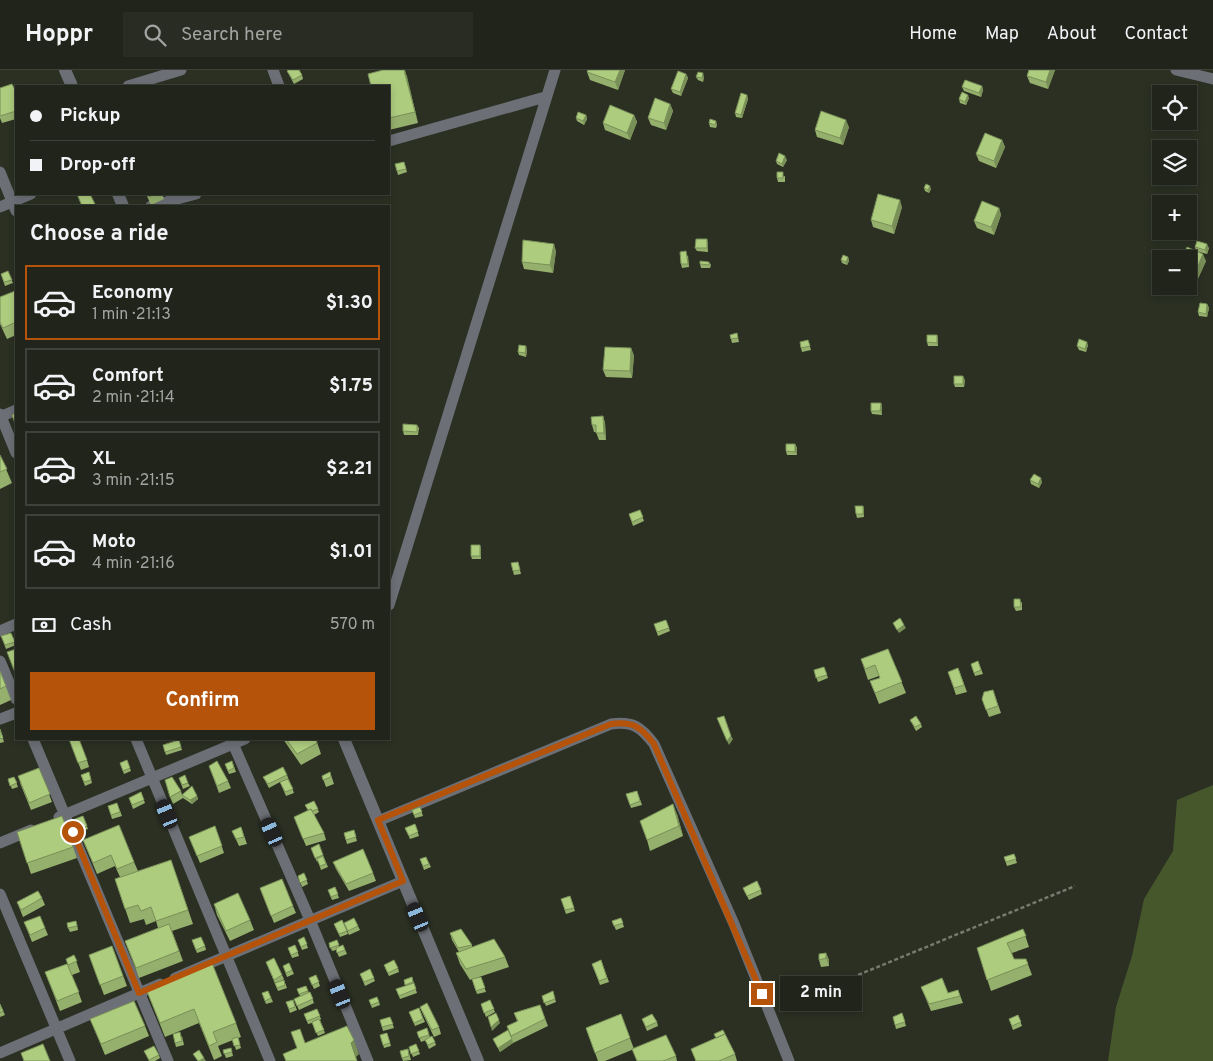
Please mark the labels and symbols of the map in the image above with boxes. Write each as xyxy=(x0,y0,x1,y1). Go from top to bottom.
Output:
car xyxy=(154,797,179,831)
car xyxy=(259,815,284,849)
route start xyxy=(62,821,84,843)
car xyxy=(405,900,430,934)
callout: 2 min xyxy=(780,976,862,1012)
car xyxy=(327,977,352,1011)
route end xyxy=(751,983,773,1005)

